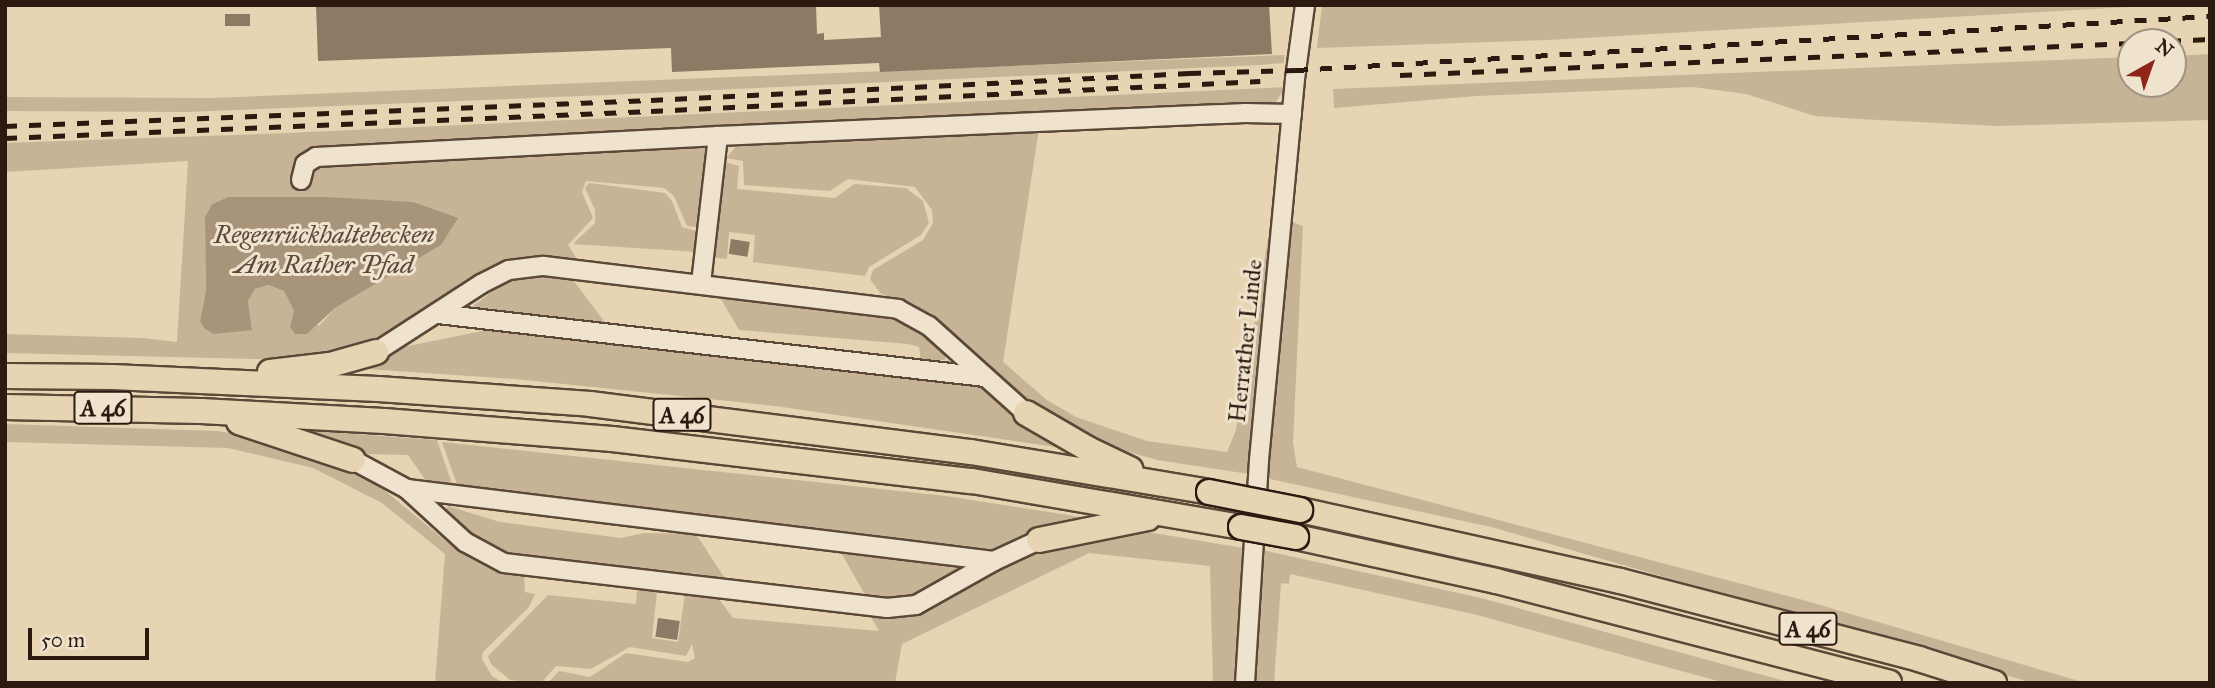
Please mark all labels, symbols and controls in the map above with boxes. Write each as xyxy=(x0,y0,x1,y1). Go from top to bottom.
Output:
north arrow xyxy=(2117,28,2187,98)
text: N xyxy=(2151,34,2178,62)
water label: Regenrückhaltebecken Am Rather Pfad xyxy=(214,219,434,280)
street label: Herrather Linde xyxy=(1223,258,1269,424)
road number: A 46 xyxy=(73,388,133,428)
road number: A 46 xyxy=(652,396,712,434)
road number: A 46 xyxy=(1778,610,1838,649)
scale bar xyxy=(32,614,152,658)
text: 50 m xyxy=(41,627,85,653)

